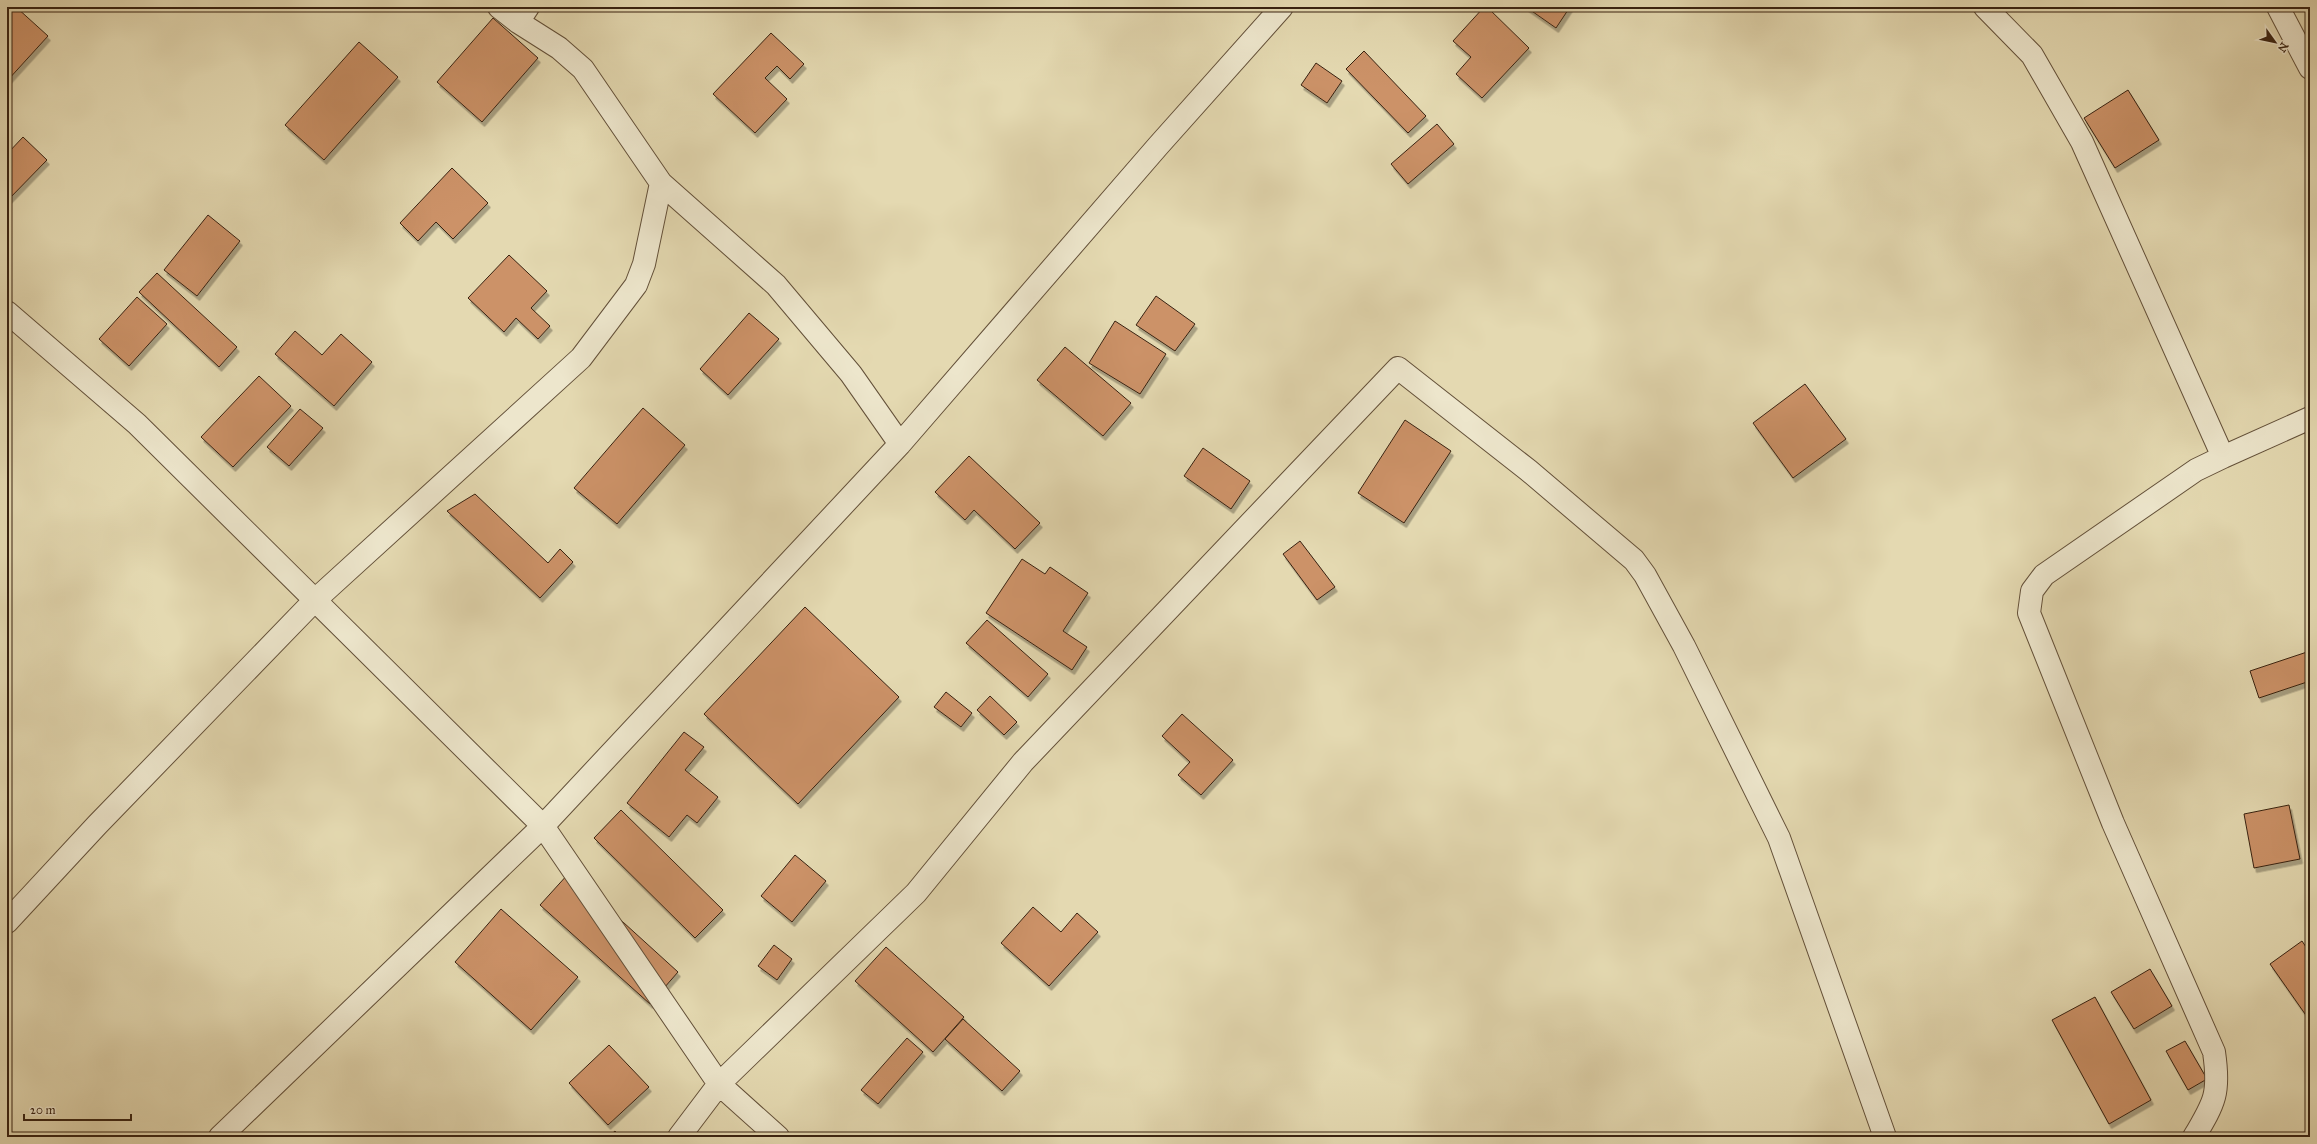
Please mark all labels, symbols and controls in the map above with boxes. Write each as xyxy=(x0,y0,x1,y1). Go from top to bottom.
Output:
north arrow xyxy=(2255,22,2295,62)
text: N xyxy=(2275,40,2291,55)
scale bar xyxy=(24,1096,131,1122)
text: 20 m xyxy=(30,1103,56,1117)

